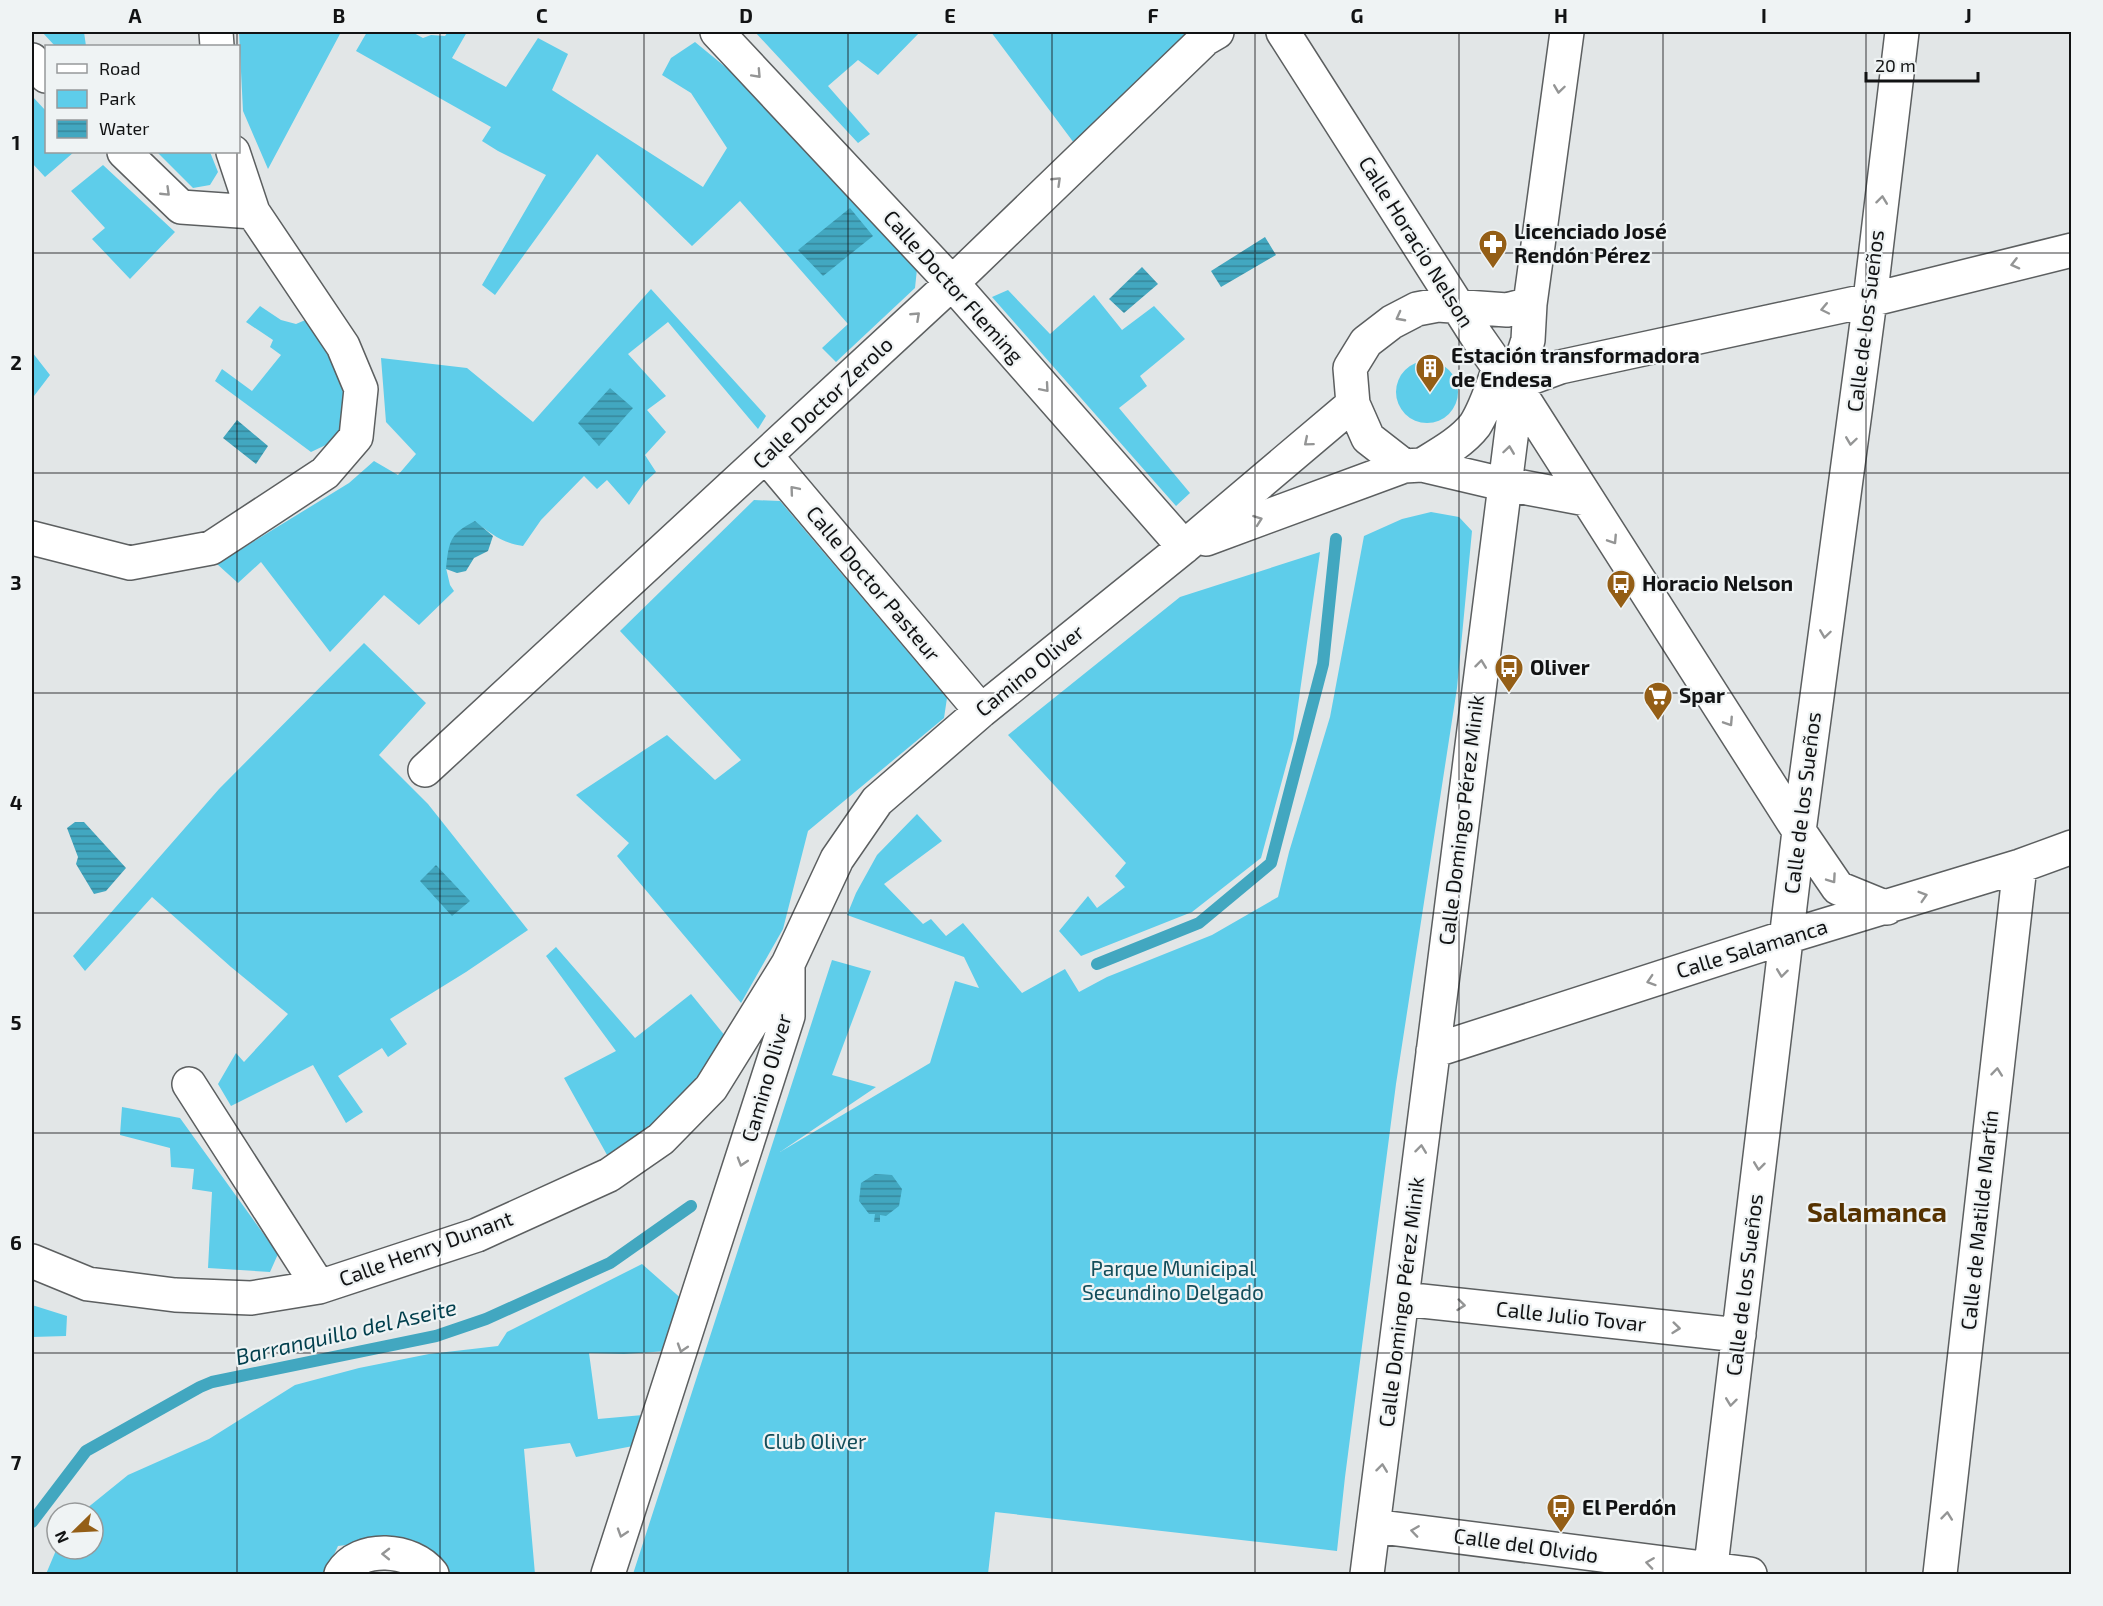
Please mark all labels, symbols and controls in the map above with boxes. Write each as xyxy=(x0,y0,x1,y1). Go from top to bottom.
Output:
text: A xyxy=(128,3,142,27)
text: B xyxy=(333,3,345,27)
text: C xyxy=(536,3,548,27)
text: D xyxy=(739,3,753,27)
text: E xyxy=(944,3,956,27)
text: F xyxy=(1147,3,1159,27)
text: G xyxy=(1351,3,1363,27)
text: H xyxy=(1554,3,1568,27)
text: I xyxy=(1761,3,1767,27)
text: J xyxy=(1964,3,1972,27)
legend xyxy=(45,45,240,153)
scale bar xyxy=(1866,45,1978,83)
text: 20 m xyxy=(1875,54,1916,76)
text: Road xyxy=(99,57,140,79)
one-way arrow xyxy=(750,68,761,78)
one-way arrow xyxy=(1554,85,1566,94)
text: Park xyxy=(99,87,136,109)
text: Water xyxy=(99,117,149,139)
text: 1 xyxy=(12,130,20,154)
street label: Calle Horacio Nelson xyxy=(1354,151,1480,331)
one-way arrow xyxy=(1051,177,1061,188)
one-way arrow xyxy=(159,185,170,196)
one-way arrow xyxy=(1875,195,1888,204)
street label: Calle Doctor Fleming xyxy=(879,204,1030,368)
place label: Licenciado José Rendón Pérez xyxy=(1514,218,1667,267)
pharmacy icon: Licenciado José Rendón Pérez xyxy=(1477,228,1509,270)
street label: Calle de los Sueños xyxy=(1841,228,1888,413)
one-way arrow xyxy=(2010,256,2020,269)
one-way arrow xyxy=(1820,302,1830,315)
one-way arrow xyxy=(1396,310,1407,321)
one-way arrow xyxy=(910,312,920,323)
street label: Calle Doctor Zerolo xyxy=(747,331,897,473)
place label: Estación transformadora de Endesa xyxy=(1451,342,1700,391)
text: 2 xyxy=(10,350,22,374)
building icon: Estación transformadora de Endesa xyxy=(1414,352,1446,394)
one-way arrow xyxy=(1037,381,1048,392)
one-way arrow xyxy=(1304,434,1315,445)
one-way arrow xyxy=(1845,436,1857,446)
one-way arrow xyxy=(1502,445,1514,454)
one-way arrow xyxy=(791,486,802,497)
street label: Calle Doctor Pasteur xyxy=(802,500,947,666)
one-way arrow xyxy=(1252,514,1263,527)
one-way arrow xyxy=(1605,534,1617,544)
bus stop icon: Horacio Nelson xyxy=(1605,568,1637,610)
text: 3 xyxy=(10,570,22,594)
place label: Horacio Nelson xyxy=(1642,570,1793,595)
street label: Camino Oliver xyxy=(970,618,1089,721)
one-way arrow xyxy=(1819,630,1832,639)
bus stop icon: Oliver xyxy=(1493,652,1525,694)
place label: Oliver xyxy=(1530,654,1590,679)
one-way arrow xyxy=(1475,659,1487,669)
supermarket icon: Spar xyxy=(1642,680,1674,722)
place label: Spar xyxy=(1679,682,1725,707)
street label: Calle Domingo Pérez Minik xyxy=(1433,693,1488,946)
street label: Calle de los Sueños xyxy=(1778,710,1825,895)
one-way arrow xyxy=(1722,715,1733,726)
text: 4 xyxy=(10,790,23,814)
one-way arrow xyxy=(1825,873,1836,884)
one-way arrow xyxy=(1917,891,1928,904)
street label: Calle Salamanca xyxy=(1673,913,1830,982)
one-way arrow xyxy=(1776,968,1789,977)
one-way arrow xyxy=(1646,974,1657,986)
text: 5 xyxy=(10,1010,22,1034)
street label: Camino Oliver xyxy=(735,1010,796,1145)
one-way arrow xyxy=(1990,1068,2002,1077)
street label: Calle de Matilde Martín xyxy=(1955,1109,2002,1331)
one-way arrow xyxy=(1415,1145,1427,1154)
one-way arrow xyxy=(737,1156,750,1167)
one-way arrow xyxy=(1753,1162,1766,1171)
street label: Calle Domingo Pérez Minik xyxy=(1373,1175,1428,1428)
street label: Calle de los Sueños xyxy=(1720,1192,1767,1377)
district label: Salamanca xyxy=(1807,1195,1947,1227)
street label: Calle Henry Dunant xyxy=(335,1205,516,1291)
text: 6 xyxy=(10,1230,22,1254)
park label: Parque Municipal Secundino Delgado xyxy=(1082,1255,1264,1304)
water label: Barranquillo del Aseite xyxy=(233,1293,459,1369)
street label: Calle Julio Tovar xyxy=(1495,1295,1648,1336)
one-way arrow xyxy=(1457,1298,1466,1311)
one-way arrow xyxy=(1671,1322,1681,1334)
one-way arrow xyxy=(677,1342,690,1353)
one-way arrow xyxy=(1725,1397,1738,1406)
park label: Club Oliver xyxy=(763,1428,867,1453)
text: 7 xyxy=(11,1450,22,1474)
one-way arrow xyxy=(1375,1463,1387,1472)
bus stop icon: El Perdón xyxy=(1545,1492,1577,1534)
place label: El Perdón xyxy=(1582,1494,1676,1519)
north arrow xyxy=(45,1501,105,1561)
one-way arrow xyxy=(1940,1512,1952,1521)
street label: Calle del Olvido xyxy=(1452,1522,1600,1567)
one-way arrow xyxy=(1411,1526,1420,1538)
one-way arrow xyxy=(617,1527,629,1538)
text: N xyxy=(50,1528,72,1546)
one-way arrow xyxy=(381,1548,390,1560)
one-way arrow xyxy=(1646,1557,1655,1569)

